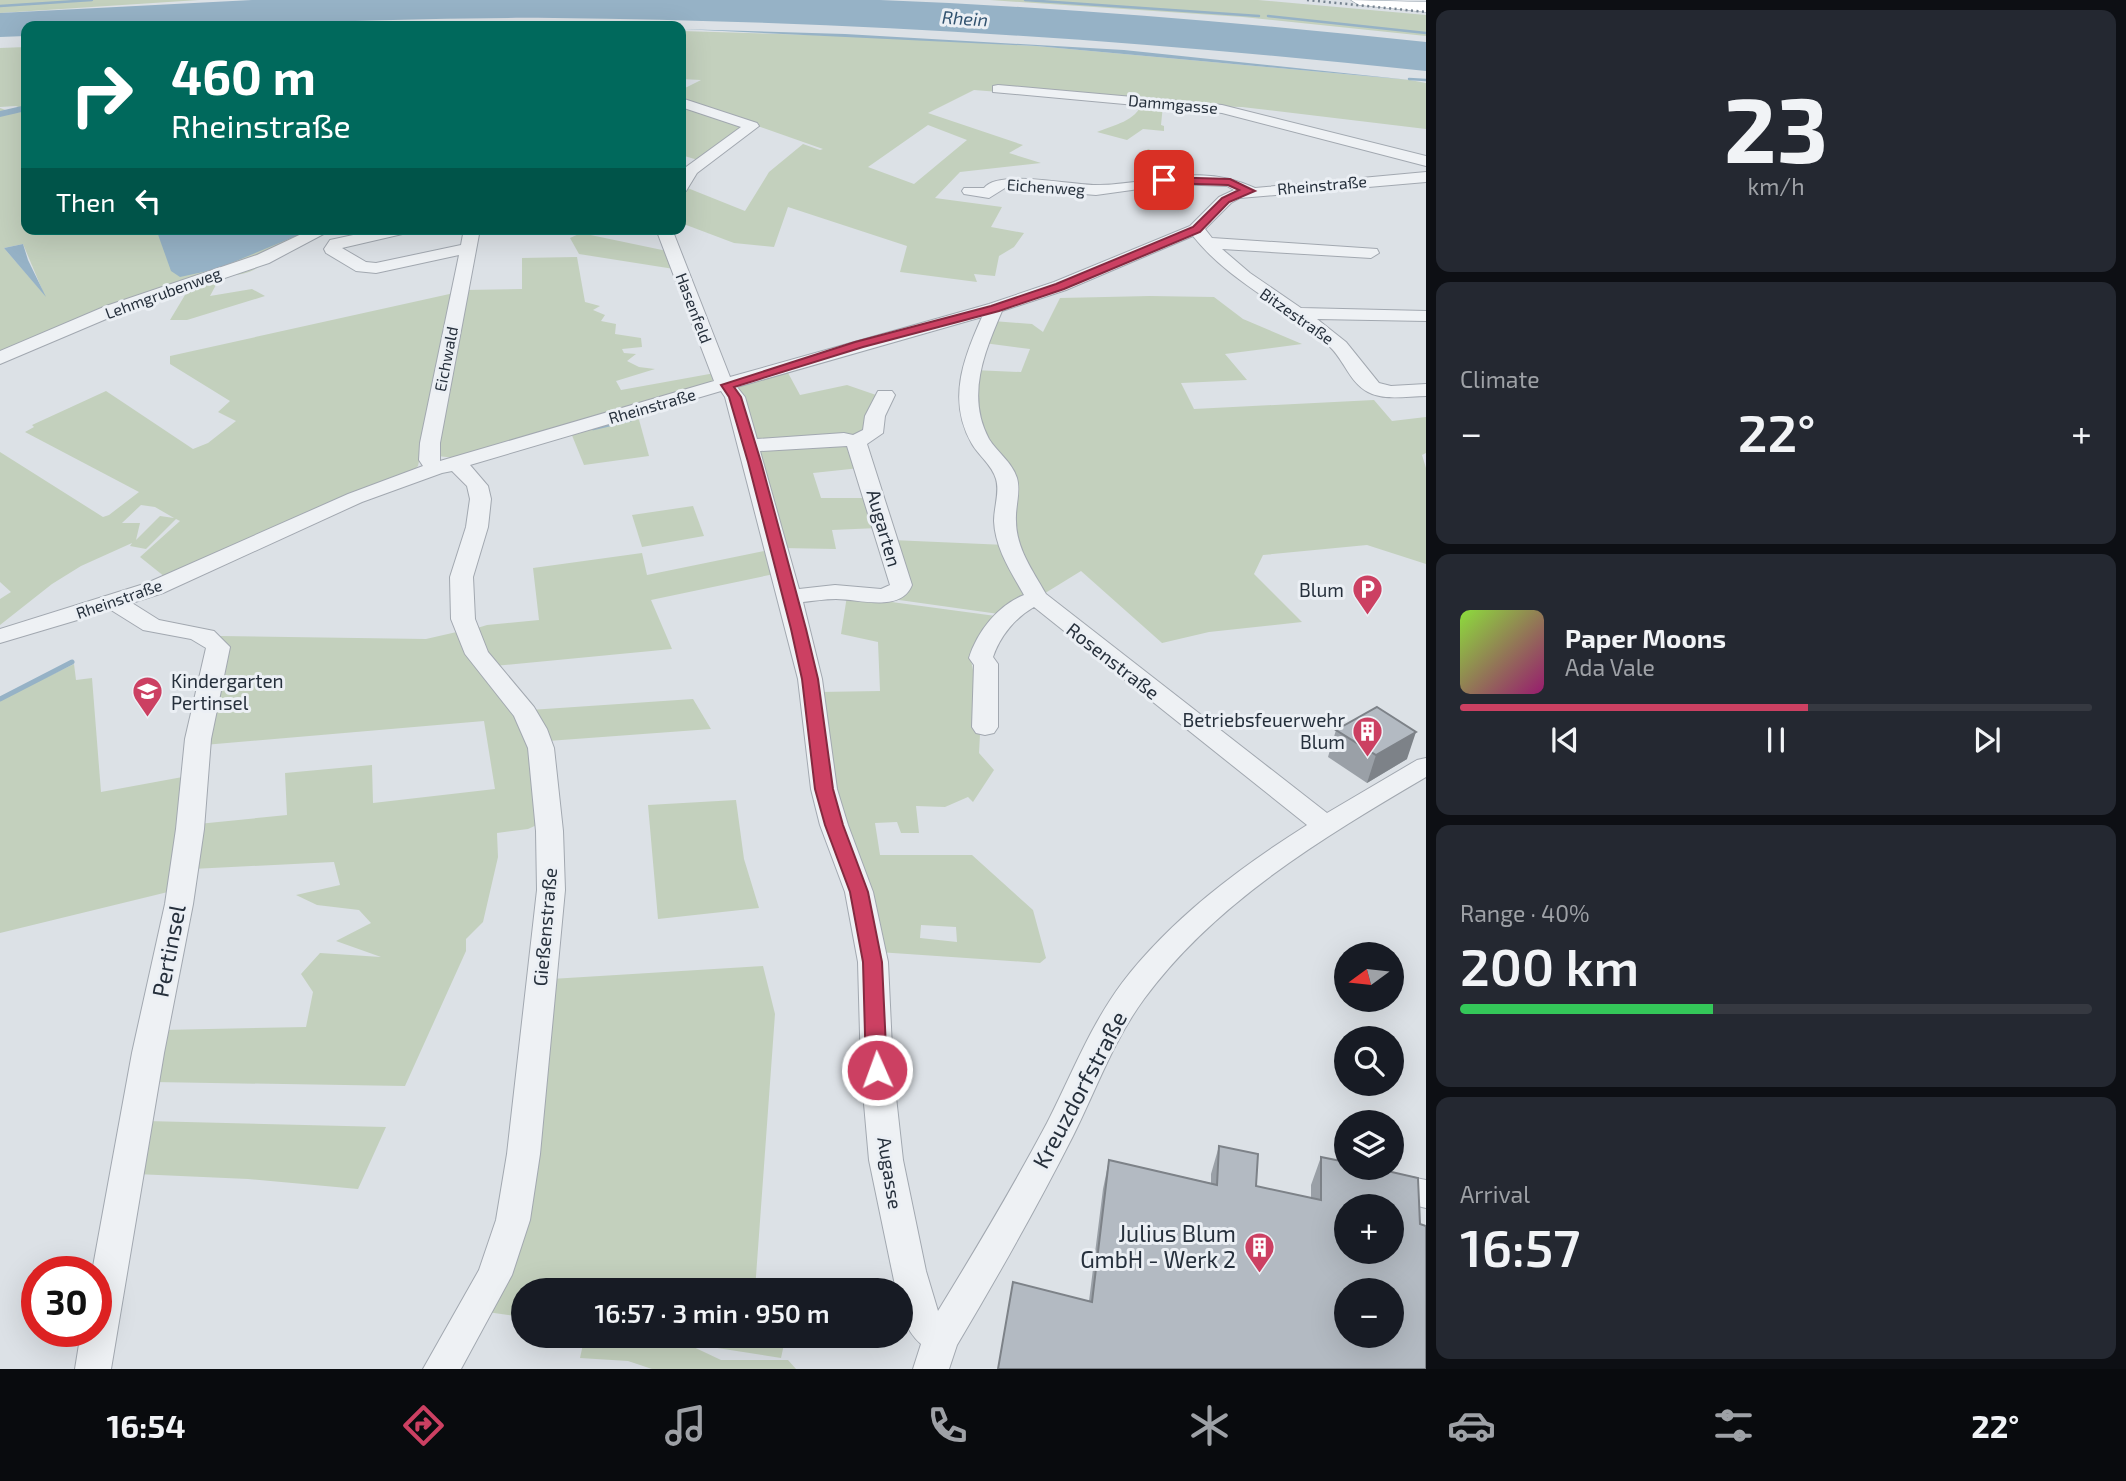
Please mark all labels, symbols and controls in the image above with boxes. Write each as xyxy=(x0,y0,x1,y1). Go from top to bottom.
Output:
water label: Rhein xyxy=(941,5,989,31)
text: 460 m xyxy=(171,46,316,105)
icon: right xyxy=(56,49,147,140)
text: 23 xyxy=(1724,72,1828,181)
street label: Dammgasse xyxy=(1127,90,1219,117)
text: Rheinstraße xyxy=(171,106,351,144)
pin xyxy=(1134,150,1194,210)
icon: arrive xyxy=(1145,161,1183,199)
street label: Rheinstraße xyxy=(1276,171,1368,198)
text: km/h xyxy=(1747,172,1805,200)
street label: Eichenweg xyxy=(1006,174,1086,199)
icon: left xyxy=(129,182,167,220)
text: Then xyxy=(56,186,115,217)
street label: Lehmgrubenweg xyxy=(102,263,224,322)
street label: Hasenfeld xyxy=(672,270,717,346)
street label: Bitzestraße xyxy=(1257,283,1338,348)
street label: Eichwald xyxy=(430,325,461,393)
text: Climate xyxy=(1460,365,1540,393)
street label: Rheinstraße xyxy=(606,384,698,427)
text: 22° xyxy=(1738,400,1816,462)
text: − xyxy=(1460,409,1482,455)
text: + xyxy=(2071,409,2092,455)
street label: Augarten xyxy=(862,486,907,569)
parking icon: Blum xyxy=(1350,573,1384,617)
street label: Rheinstraße xyxy=(73,575,164,622)
place label: Blum xyxy=(1299,578,1344,601)
street label: Rosenstraße xyxy=(1062,617,1164,704)
text: Paper Moons xyxy=(1565,622,1726,653)
text: Ada Vale xyxy=(1565,653,1655,681)
place label: Kindergarten Pertinsel xyxy=(171,669,284,714)
school or university icon: Kindergarten Pertinsel xyxy=(131,675,165,719)
place label: Betriebsfeuerwehr Blum xyxy=(1182,708,1345,753)
building icon: Betriebsfeuerwehr Blum xyxy=(1351,714,1385,758)
icon: previous xyxy=(1546,721,1584,759)
icon: pause xyxy=(1757,721,1795,759)
icon: next xyxy=(1968,721,2006,759)
street label: Gießenstraße xyxy=(528,867,561,987)
text: Range · 40% xyxy=(1460,899,1590,927)
street label: Pertinsel xyxy=(145,902,191,999)
text: 200 km xyxy=(1460,934,1639,996)
north arrow xyxy=(1334,942,1404,1012)
map controls xyxy=(1334,942,1404,1348)
street label: Kreuzdorfstraße xyxy=(1026,1006,1132,1173)
button: search xyxy=(1334,1026,1404,1096)
position arrow xyxy=(840,1033,914,1107)
button: layers xyxy=(1334,1110,1404,1180)
street label: Augasse xyxy=(873,1135,908,1211)
text: Arrival xyxy=(1460,1180,1530,1208)
button: + xyxy=(1334,1194,1404,1264)
text: 16:57 xyxy=(1460,1215,1580,1277)
place label: Julius Blum GmbH - Werk 2 xyxy=(1080,1219,1236,1273)
building icon: Julius Blum GmbH - Werk 2 xyxy=(1242,1230,1276,1274)
speed limit sign: 30 xyxy=(21,1256,112,1347)
button: − xyxy=(1334,1278,1404,1348)
text: 16:57 · 3 min · 950 m xyxy=(594,1297,830,1328)
icon: directions xyxy=(399,1401,448,1450)
icon: music xyxy=(661,1401,710,1450)
icon: phone xyxy=(923,1401,972,1450)
icon: climate xyxy=(1185,1401,1234,1450)
icon: car xyxy=(1447,1401,1496,1450)
icon: filters xyxy=(1709,1401,1758,1450)
text: 16:54 xyxy=(107,1406,186,1444)
text: 22° xyxy=(1971,1406,2019,1444)

